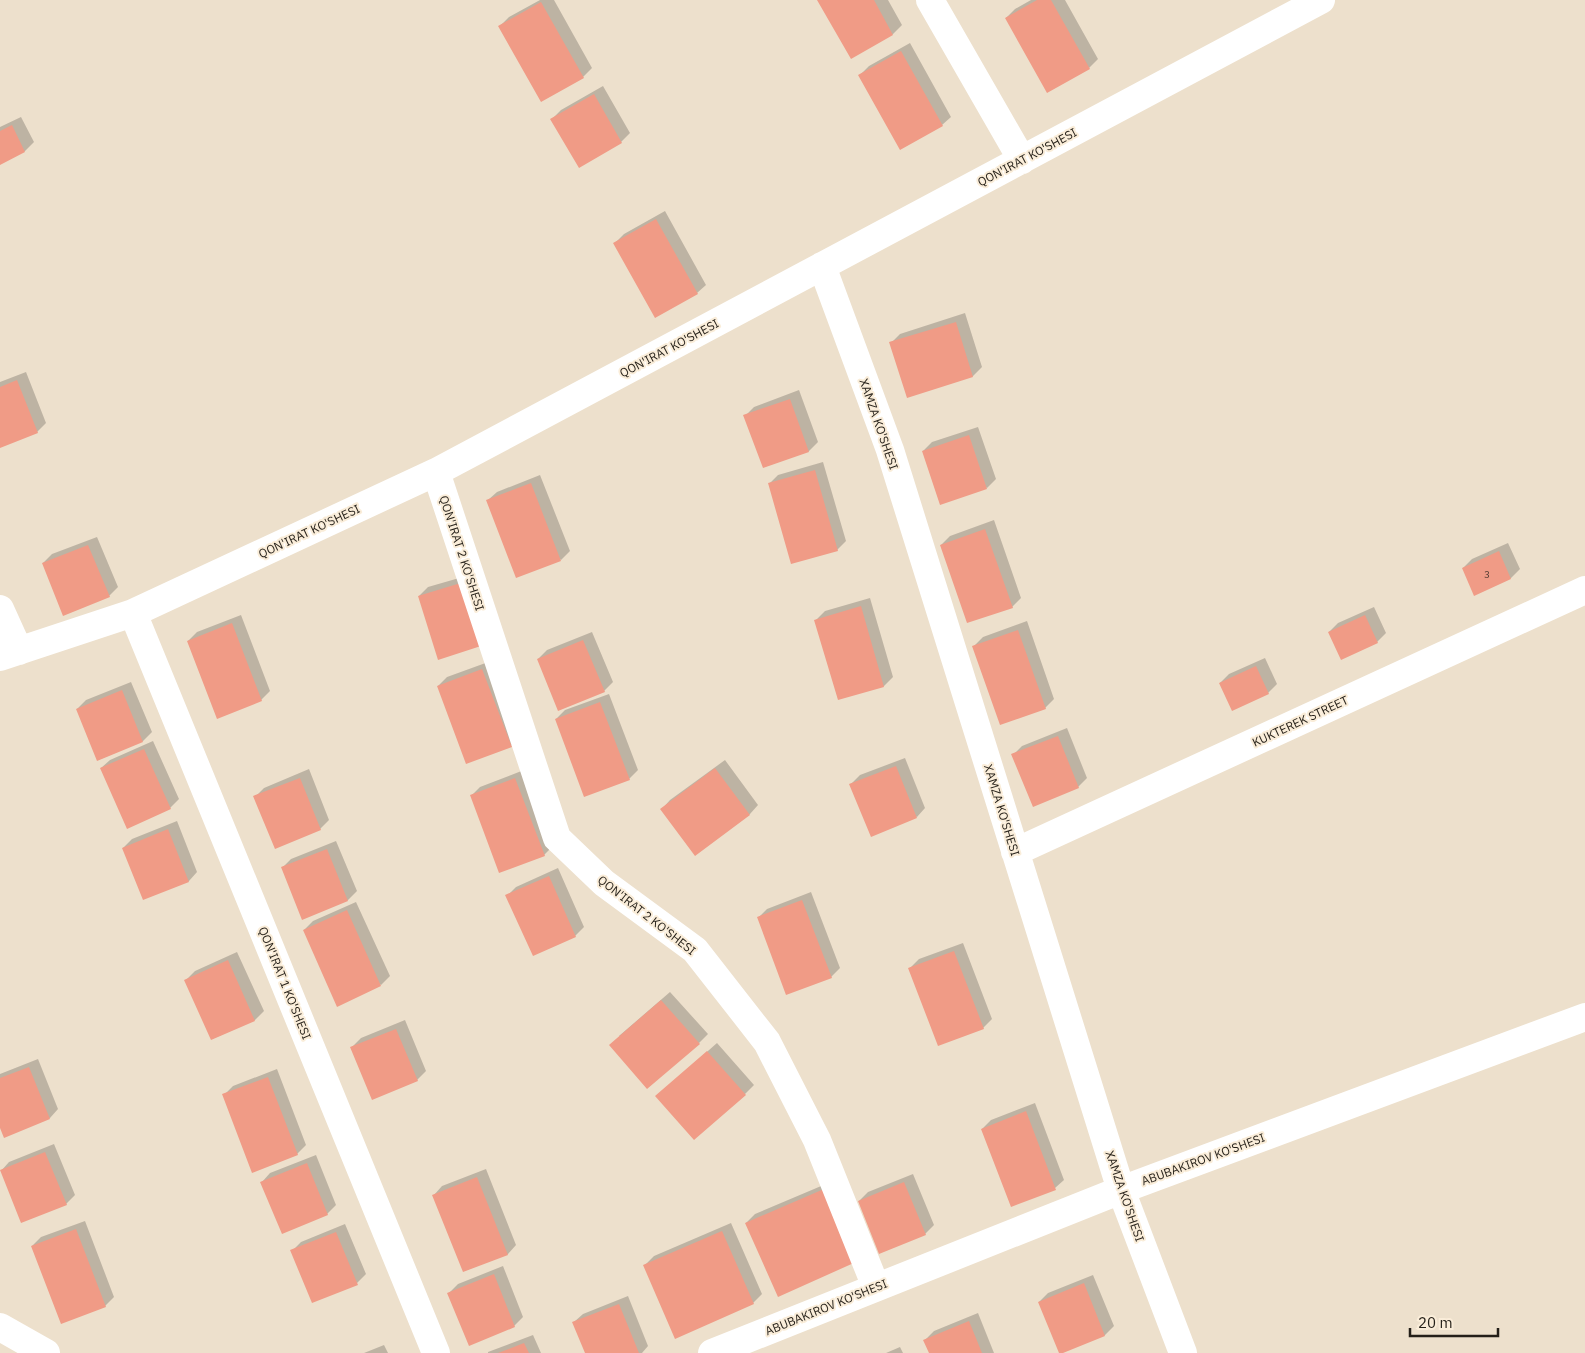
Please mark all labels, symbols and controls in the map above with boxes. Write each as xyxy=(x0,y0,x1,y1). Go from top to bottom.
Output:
street label: QON'IRAT KO'SHESI xyxy=(975,124,1079,190)
street label: QON'IRAT KO'SHESI xyxy=(617,315,721,381)
street label: XAMZA KO'SHESI xyxy=(856,377,902,472)
street label: QON'IRAT 2 KO'SHESI xyxy=(436,493,488,613)
street label: QON'IRAT KO'SHESI xyxy=(256,501,362,561)
house number: 3 xyxy=(1484,568,1490,581)
street label: KUKTEREK STREET xyxy=(1250,692,1351,750)
street label: XAMZA KO'SHESI xyxy=(981,762,1023,858)
street label: QON'IRAT 2 KO'SHESI xyxy=(595,872,699,958)
street label: QON'IRAT 1 KO'SHESI xyxy=(256,924,315,1042)
street label: ABUBAKIROV KO'SHESI xyxy=(1139,1130,1267,1188)
street label: XAMZA KO'SHESI xyxy=(1102,1149,1148,1244)
street label: ABUBAKIROV KO'SHESI xyxy=(763,1276,889,1338)
scale bar xyxy=(1410,1306,1498,1338)
text: 20 m xyxy=(1418,1313,1453,1332)

